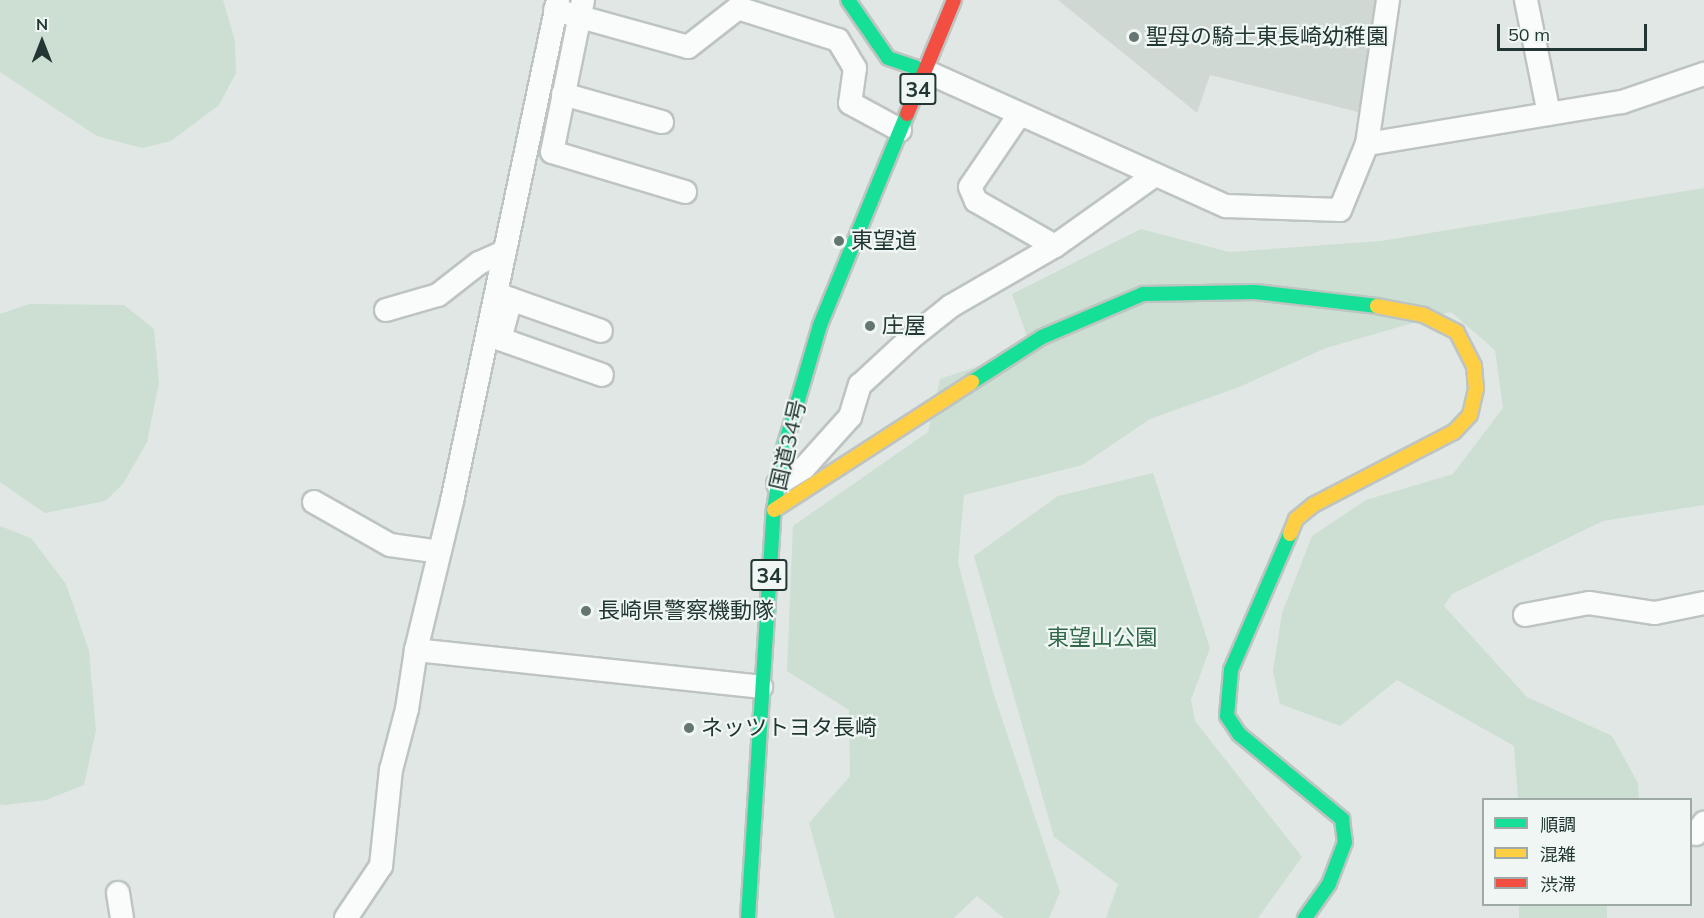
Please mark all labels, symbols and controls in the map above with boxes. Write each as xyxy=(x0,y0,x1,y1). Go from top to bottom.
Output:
north arrow xyxy=(12,12,72,72)
scale bar xyxy=(1500,12,1650,50)
text: N xyxy=(36,14,48,34)
text: 50 m xyxy=(1508,23,1550,46)
place label: 聖母の騎士東長崎幼稚園 xyxy=(1146,24,1388,50)
marker: 聖母の騎士東長崎幼稚園 xyxy=(1127,30,1141,44)
road number: 34 xyxy=(898,71,938,107)
place label: 東望道 xyxy=(851,228,917,254)
marker: 東望道 xyxy=(832,234,846,248)
place label: 庄屋 xyxy=(882,313,926,339)
marker: 庄屋 xyxy=(863,319,877,333)
street label: 国道34号 xyxy=(765,397,811,493)
road number: 34 xyxy=(750,557,788,593)
place label: 長崎県警察機動隊 xyxy=(598,598,774,624)
marker: 長崎県警察機動隊 xyxy=(579,604,593,618)
park label: 東望山公園 xyxy=(1047,625,1157,651)
place label: ネッツトヨタ長崎 xyxy=(701,715,877,741)
marker: ネッツトヨタ長崎 xyxy=(682,721,696,735)
legend xyxy=(1482,798,1692,906)
text: 順調 xyxy=(1540,813,1576,836)
text: 混雑 xyxy=(1540,843,1576,866)
text: 渋滞 xyxy=(1540,873,1576,896)

